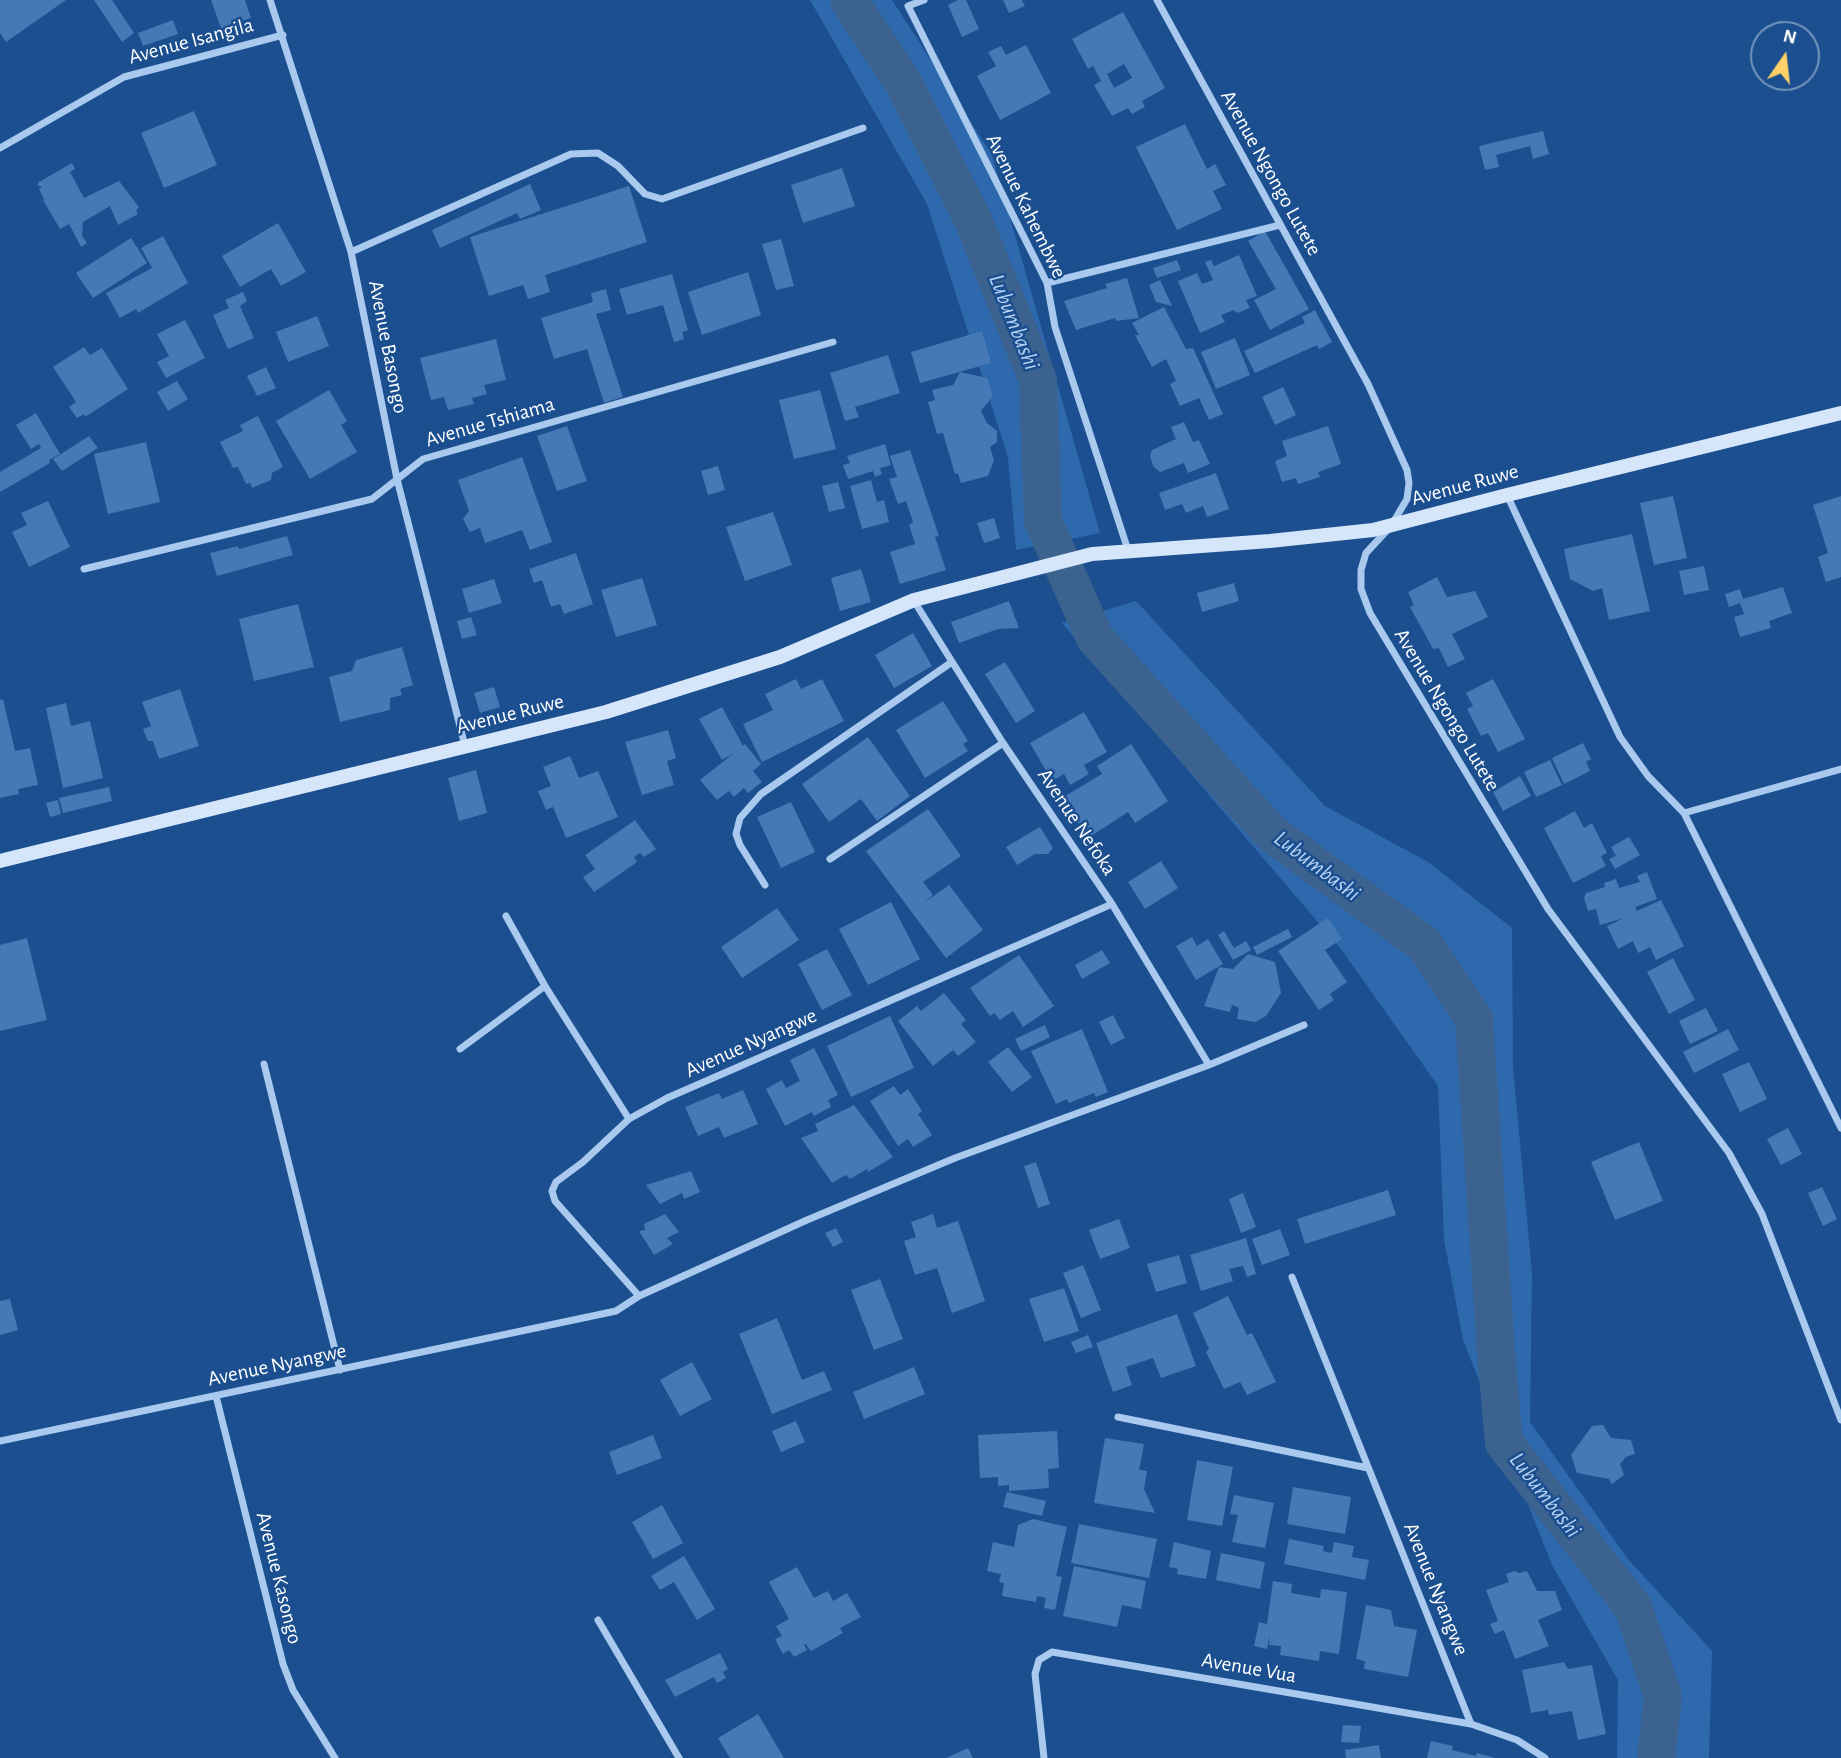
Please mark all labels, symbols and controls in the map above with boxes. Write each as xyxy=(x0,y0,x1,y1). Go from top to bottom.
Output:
street label: Avenue Isangila xyxy=(126,12,256,70)
north arrow xyxy=(1750,21,1820,91)
text: N xyxy=(1781,26,1798,48)
street label: Avenue Ngongo Lutete xyxy=(1215,86,1327,260)
street label: Avenue Kahembwe xyxy=(980,130,1072,282)
water label: Lubumbashi xyxy=(982,270,1046,374)
street label: Avenue Basongo xyxy=(363,278,413,416)
street label: Avenue Tshiama xyxy=(422,392,558,452)
street label: Avenue Ruwe xyxy=(1409,459,1521,511)
street label: Avenue Ngongo Lutete xyxy=(1388,624,1506,796)
street label: Avenue Ruwe xyxy=(454,688,566,740)
street label: Avenue Nefoka xyxy=(1032,764,1122,880)
water label: Lubumbashi xyxy=(1268,825,1366,907)
street label: Avenue Nyangwe xyxy=(681,1003,821,1083)
street label: Avenue Nyangwe xyxy=(205,1338,349,1392)
water label: Lubumbashi xyxy=(1503,1447,1587,1543)
street label: Avenue Kasongo xyxy=(250,1510,308,1646)
street label: Avenue Nyangwe xyxy=(1398,1519,1474,1659)
street label: Avenue Vua xyxy=(1200,1647,1298,1689)

